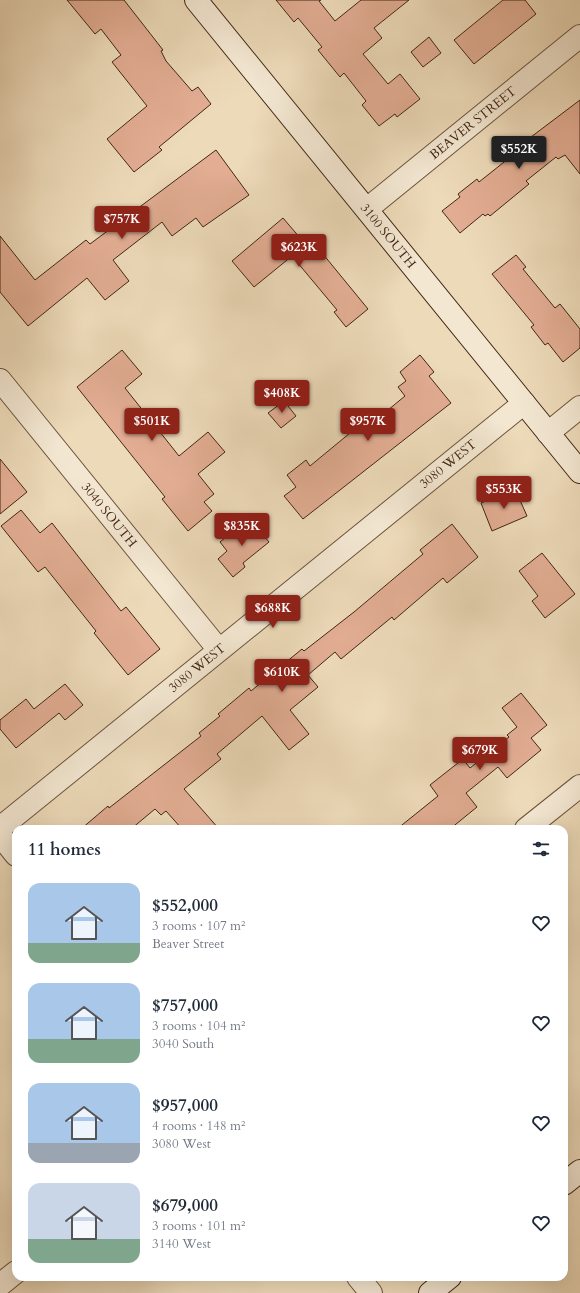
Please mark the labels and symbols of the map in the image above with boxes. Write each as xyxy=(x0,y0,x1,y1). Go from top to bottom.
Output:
street label: BEAVER STREET xyxy=(426,82,521,164)
pin: $552K xyxy=(491,136,547,170)
street label: 3100 SOUTH xyxy=(356,200,420,272)
pin: $757K xyxy=(94,206,150,240)
pin: $623K xyxy=(271,234,327,268)
pin: $408K xyxy=(254,380,310,414)
pin: $501K xyxy=(124,408,180,442)
pin: $957K xyxy=(340,408,396,442)
street label: 3080 WEST xyxy=(416,435,481,493)
pin: $553K xyxy=(476,476,532,510)
street label: 3040 SOUTH xyxy=(77,479,141,551)
pin: $835K xyxy=(214,513,270,547)
pin: $688K xyxy=(245,595,301,629)
street label: 3080 WEST xyxy=(165,639,230,697)
pin: $610K xyxy=(254,659,310,693)
pin: $679K xyxy=(452,737,508,771)

